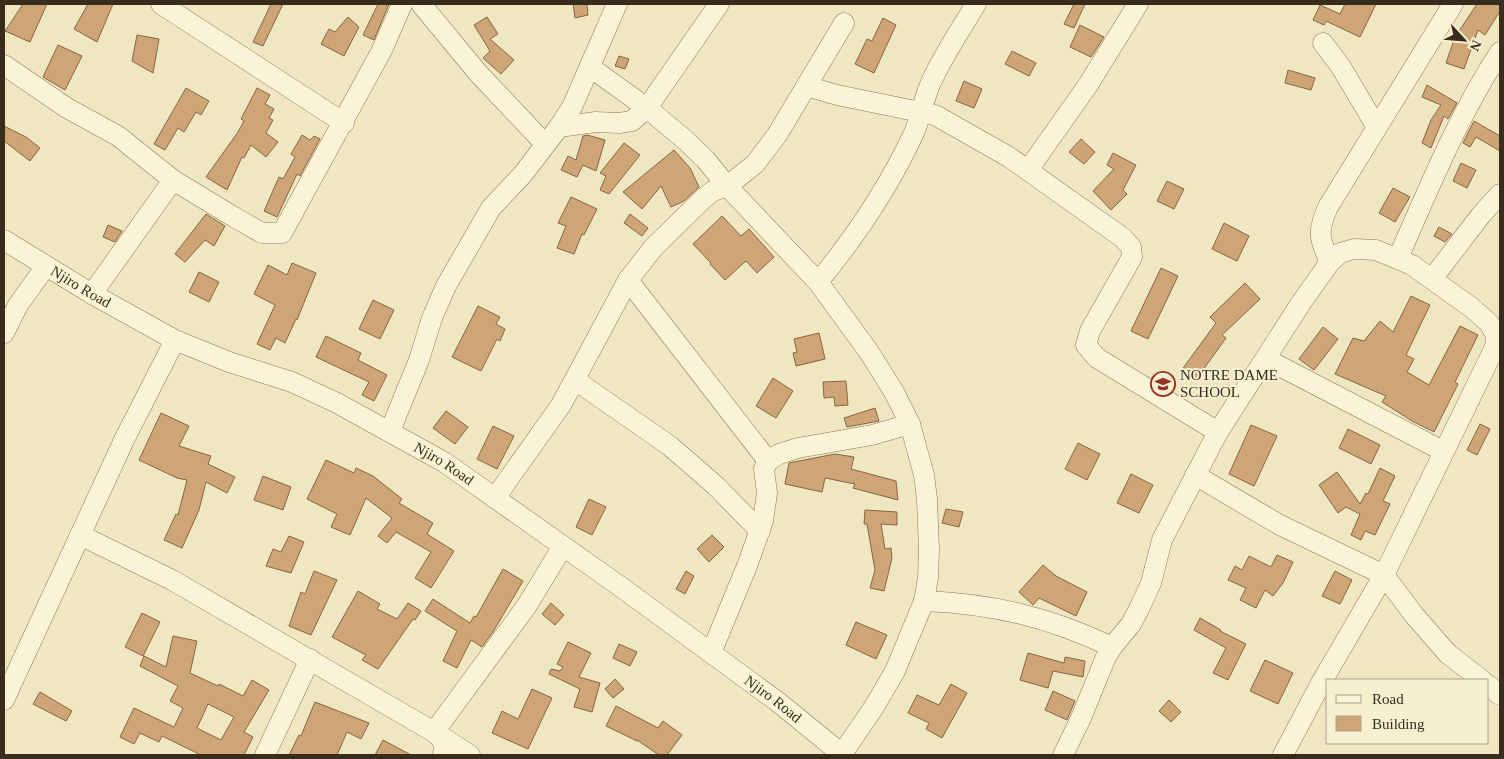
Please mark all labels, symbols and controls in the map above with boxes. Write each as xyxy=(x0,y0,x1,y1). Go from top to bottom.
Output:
north arrow xyxy=(1439,15,1489,65)
text: N xyxy=(1466,38,1484,53)
street label: Njiro Road xyxy=(48,263,114,311)
place label: NOTRE DAME SCHOOL xyxy=(1180,367,1278,400)
school or university icon: NOTRE DAME SCHOOL xyxy=(1150,371,1176,397)
street label: Njiro Road xyxy=(411,439,477,489)
street label: Njiro Road xyxy=(742,672,805,726)
legend xyxy=(1326,679,1489,744)
text: Road xyxy=(1372,691,1404,707)
text: Building xyxy=(1372,716,1425,732)

